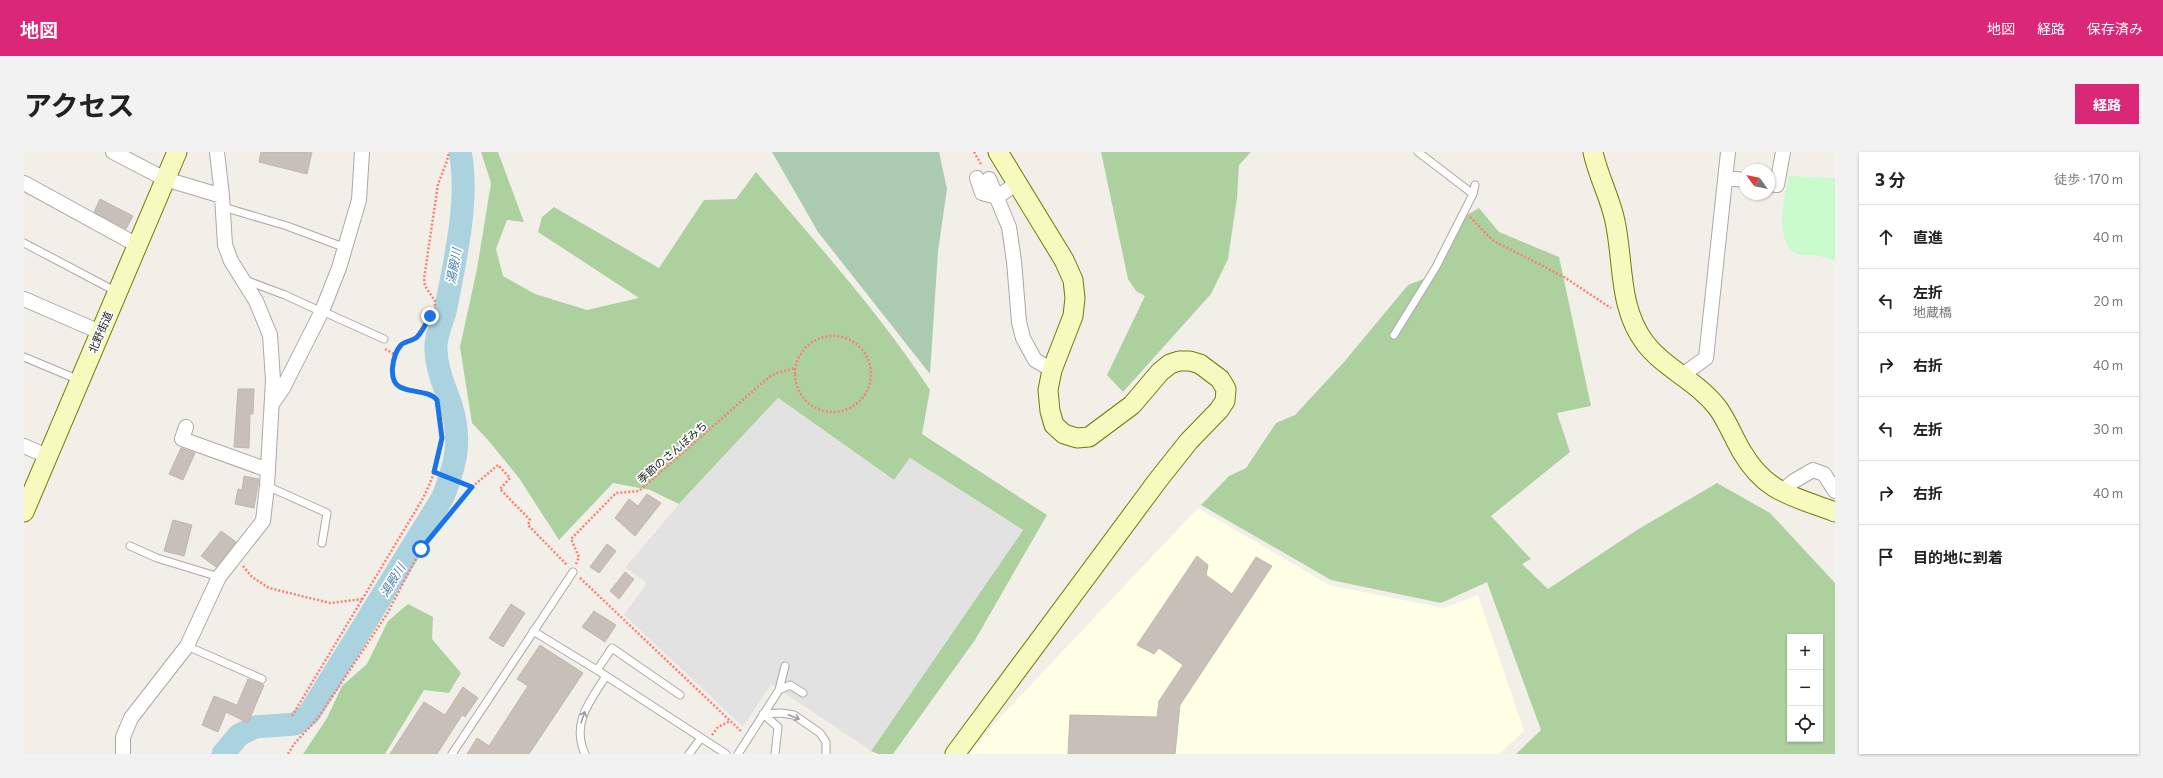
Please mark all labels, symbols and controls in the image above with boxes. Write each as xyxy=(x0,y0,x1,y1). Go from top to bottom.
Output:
text: 地図 xyxy=(20,18,58,41)
text: 地図 xyxy=(1987,20,2015,37)
text: 経路 xyxy=(2037,20,2065,37)
text: 保存済み xyxy=(2087,20,2143,37)
button: 経路 xyxy=(2075,84,2139,124)
text: アクセス xyxy=(24,88,135,122)
north arrow xyxy=(1739,164,1775,200)
text: 3 分 xyxy=(1875,169,1905,190)
text: 徒歩 · 170 m xyxy=(2054,171,2123,187)
icon: ahead xyxy=(1875,226,1897,248)
text: 直進 xyxy=(1913,228,1943,246)
text: 40 m xyxy=(2093,229,2123,245)
water label: 湯殿川 xyxy=(443,245,463,285)
text: 左折 xyxy=(1913,283,1943,301)
icon: left xyxy=(1875,290,1897,312)
text: 20 m xyxy=(2094,293,2123,309)
text: 地蔵橋 xyxy=(1913,304,1952,320)
route end xyxy=(421,307,439,325)
street label: 北野街道 xyxy=(85,309,115,355)
icon: right xyxy=(1875,354,1897,376)
text: 右折 xyxy=(1913,356,1943,374)
text: 40 m xyxy=(2093,357,2123,373)
street label: 季節のさんぽみち xyxy=(635,418,709,486)
icon: left xyxy=(1875,418,1897,440)
text: 左折 xyxy=(1913,420,1943,438)
text: 30 m xyxy=(2093,421,2123,437)
icon: right xyxy=(1875,482,1897,504)
text: 右折 xyxy=(1913,484,1943,502)
text: 40 m xyxy=(2093,485,2123,501)
route start xyxy=(412,540,430,558)
icon: arrive xyxy=(1875,546,1897,568)
text: 目的地に到着 xyxy=(1913,548,2003,566)
water label: 湯殿川 xyxy=(377,559,409,599)
map controls xyxy=(1787,634,1823,742)
button: + xyxy=(1787,634,1823,670)
button: − xyxy=(1787,670,1823,706)
button: locate xyxy=(1787,706,1823,742)
one-way arrow xyxy=(579,711,587,723)
one-way arrow xyxy=(787,713,799,721)

